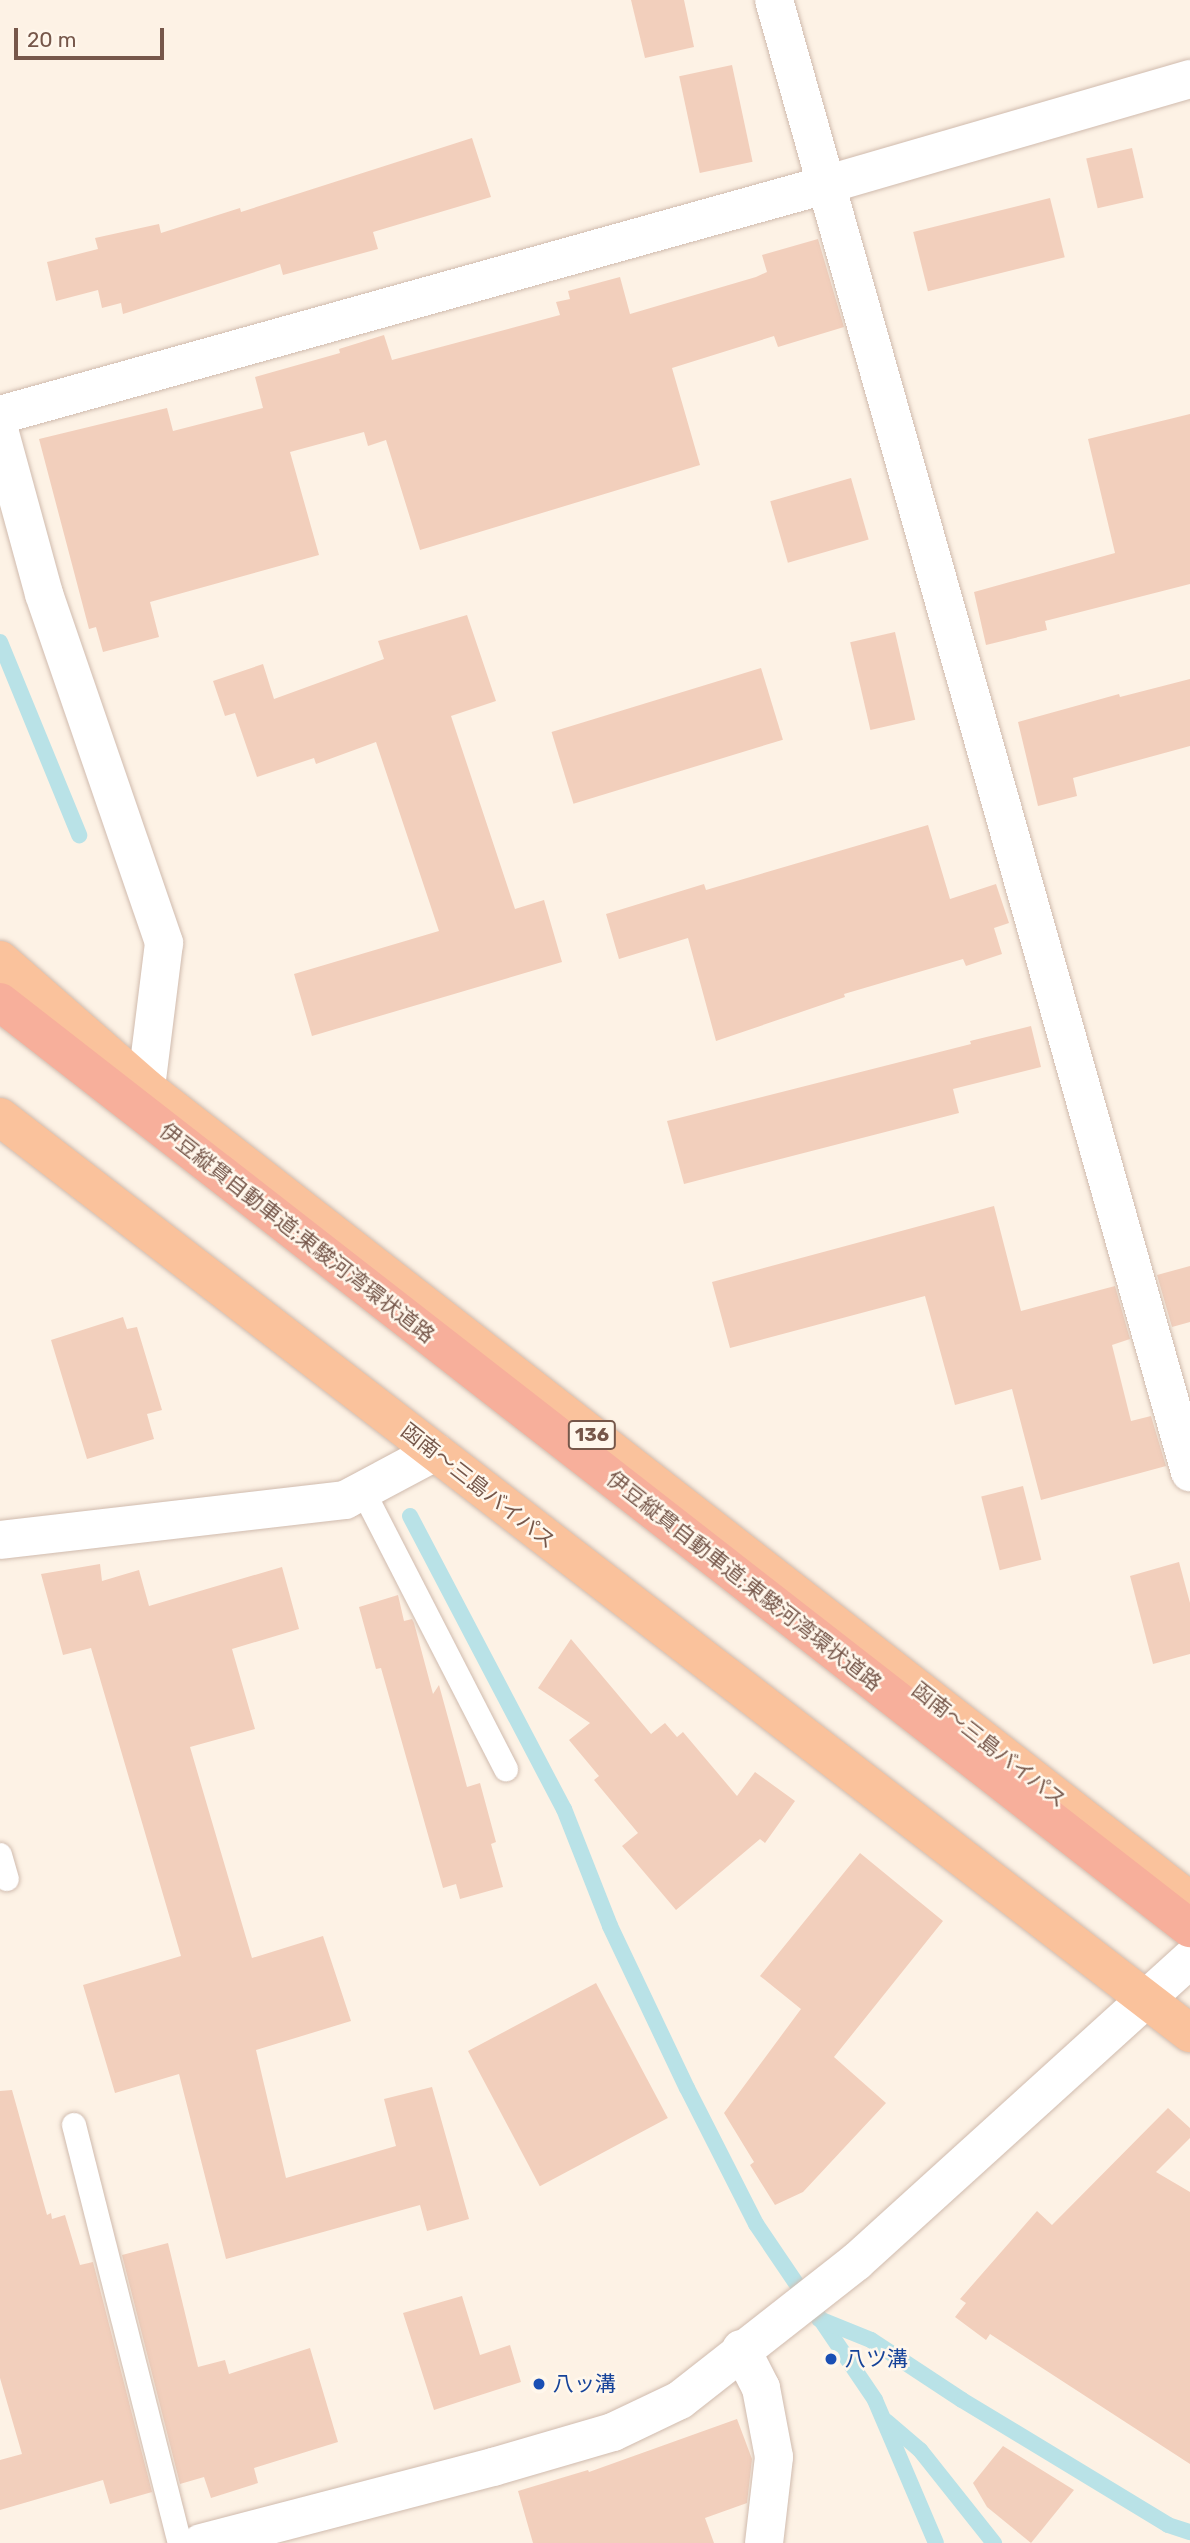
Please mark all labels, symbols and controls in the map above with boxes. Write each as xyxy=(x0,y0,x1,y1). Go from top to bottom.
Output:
scale bar xyxy=(18,14,168,58)
text: 20 m xyxy=(27,27,76,52)
street label: 伊豆縦貫自動車道;東駿河湾環状道路 xyxy=(155,1118,439,1348)
street label: 函南～三島バイパス xyxy=(396,1418,560,1554)
road number: 136 xyxy=(568,1420,616,1450)
street label: 伊豆縦貫自動車道;東駿河湾環状道路 xyxy=(602,1466,886,1696)
street label: 函南～三島バイパス xyxy=(907,1677,1071,1813)
place label: 八ツ溝 xyxy=(845,2346,908,2372)
marker: 八ツ溝 xyxy=(823,2351,839,2367)
place label: 八ッ溝 xyxy=(553,2371,616,2397)
marker: 八ッ溝 xyxy=(531,2376,547,2392)

